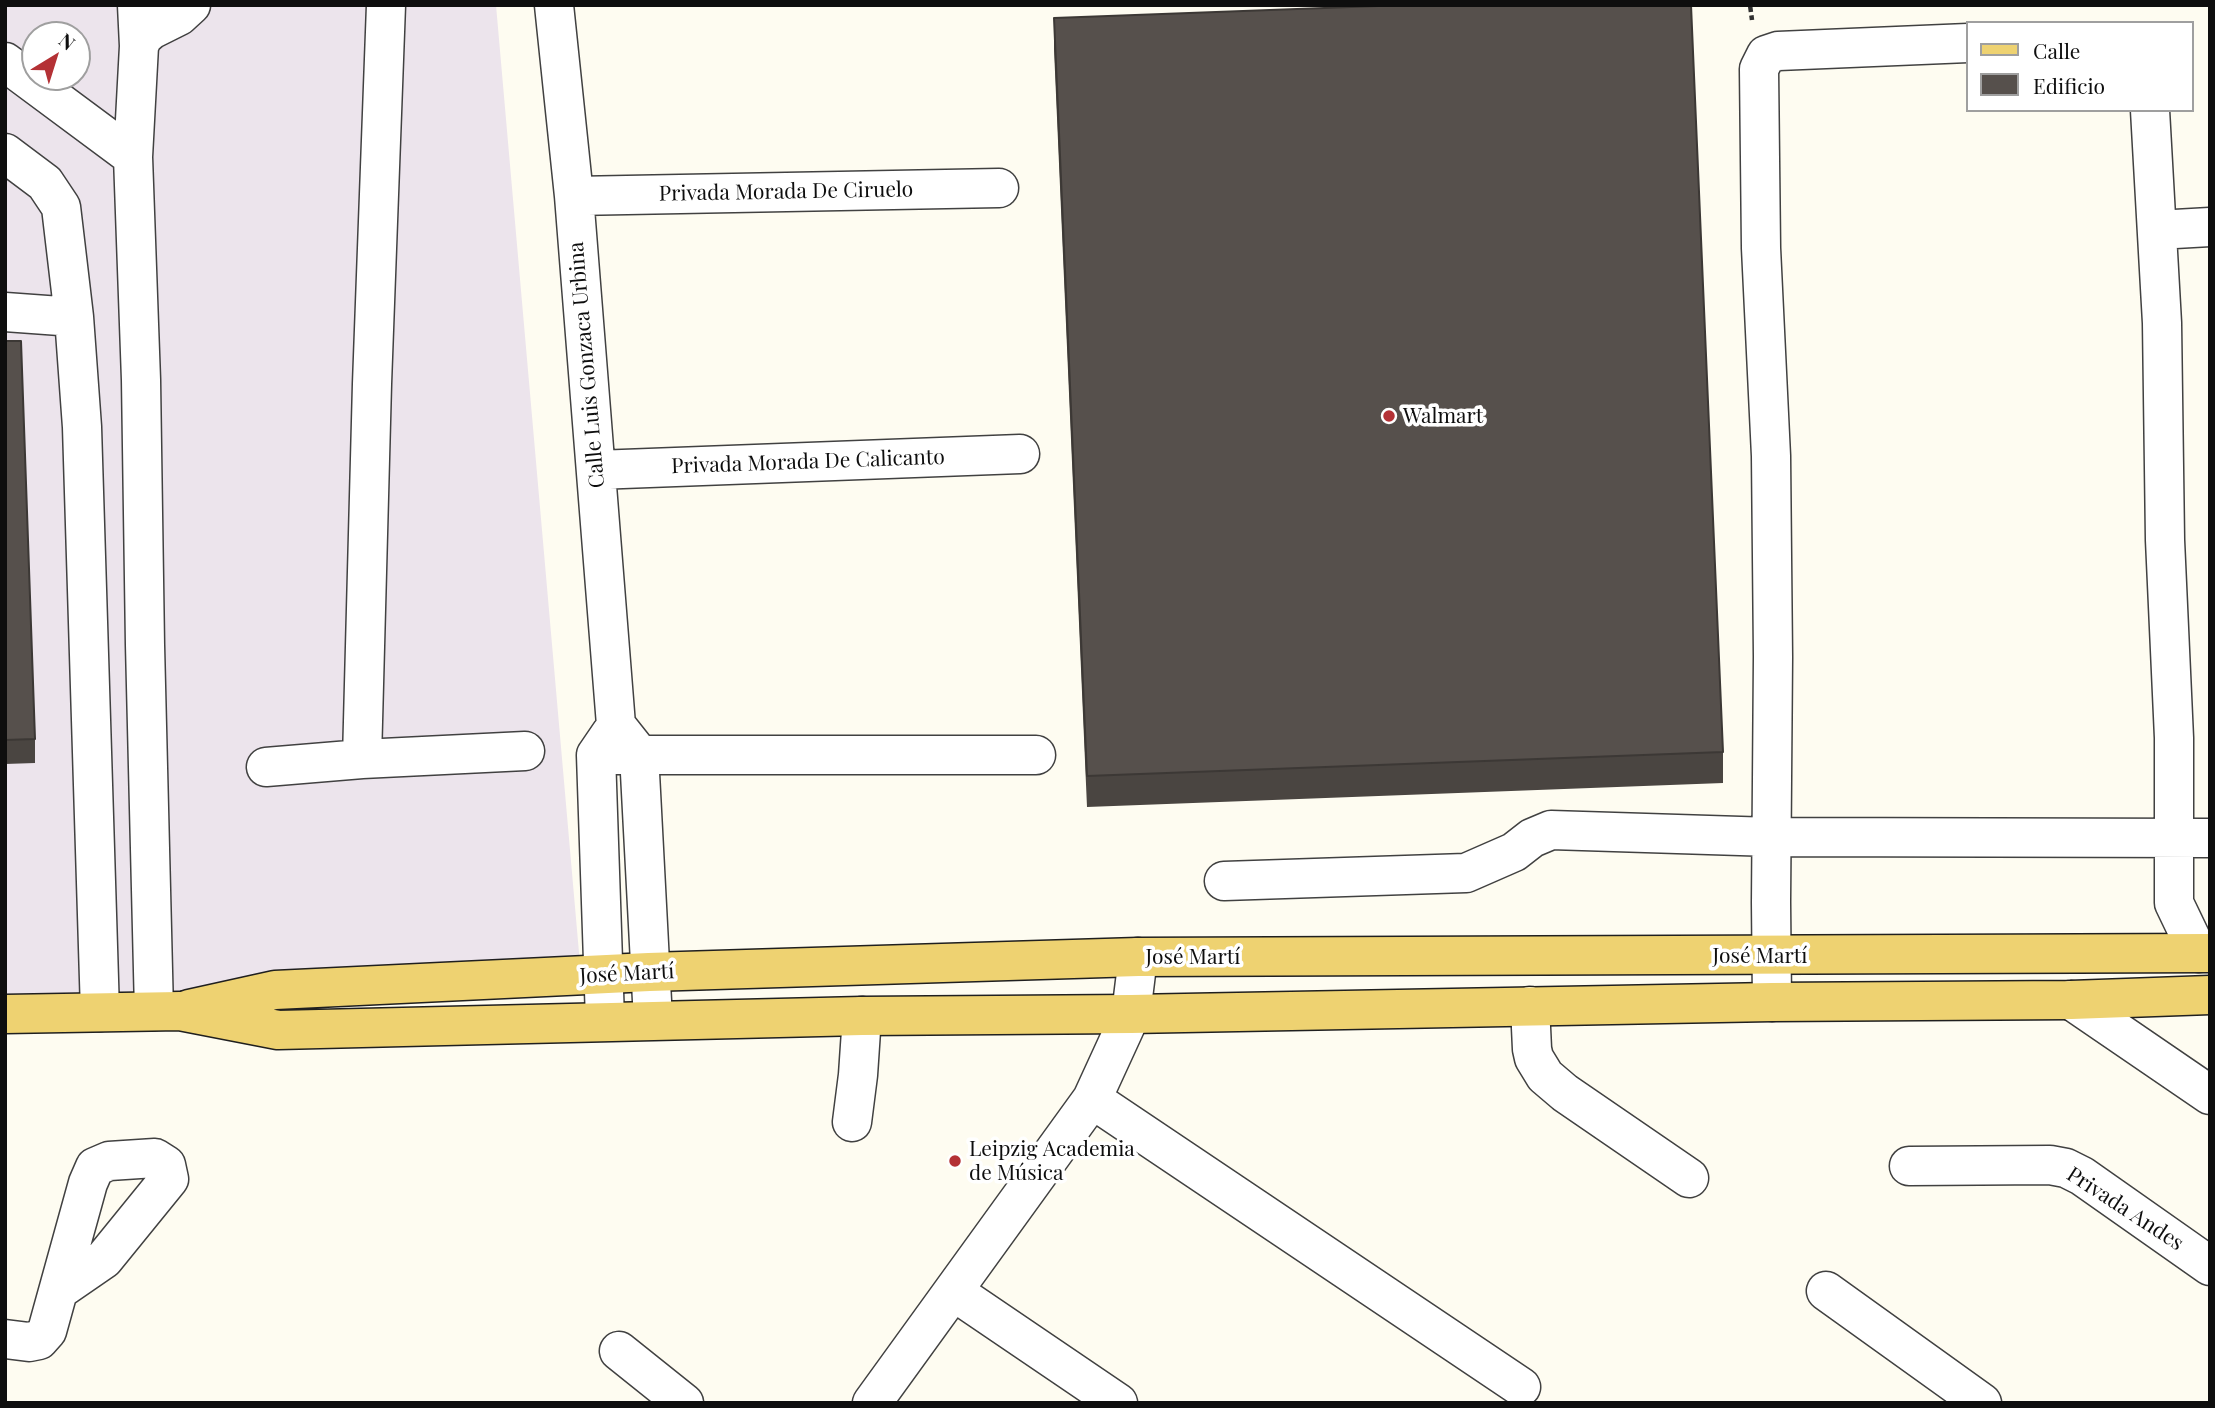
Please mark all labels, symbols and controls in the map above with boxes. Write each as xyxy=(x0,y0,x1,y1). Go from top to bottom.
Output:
north arrow xyxy=(21,21,91,91)
legend xyxy=(1966,21,2194,112)
text: N xyxy=(54,27,81,55)
text: Calle xyxy=(2033,36,2080,64)
text: Edificio xyxy=(2033,71,2105,99)
street label: Privada Morada De Ciruelo xyxy=(659,177,913,207)
street label: Calle Luis Gonzaca Urbina xyxy=(564,241,610,489)
place label: Walmart xyxy=(1403,403,1483,429)
marker: Walmart xyxy=(1381,408,1397,424)
street label: Privada Morada De Calicanto xyxy=(671,445,945,479)
street label: José Martí xyxy=(1713,943,1807,969)
street label: José Martí xyxy=(1146,944,1240,970)
street label: José Martí xyxy=(579,959,675,989)
place label: Leipzig Academia de Música xyxy=(969,1136,1135,1186)
marker: Leipzig Academia de Música xyxy=(947,1153,963,1169)
street label: Privada Andes xyxy=(2062,1162,2188,1256)

